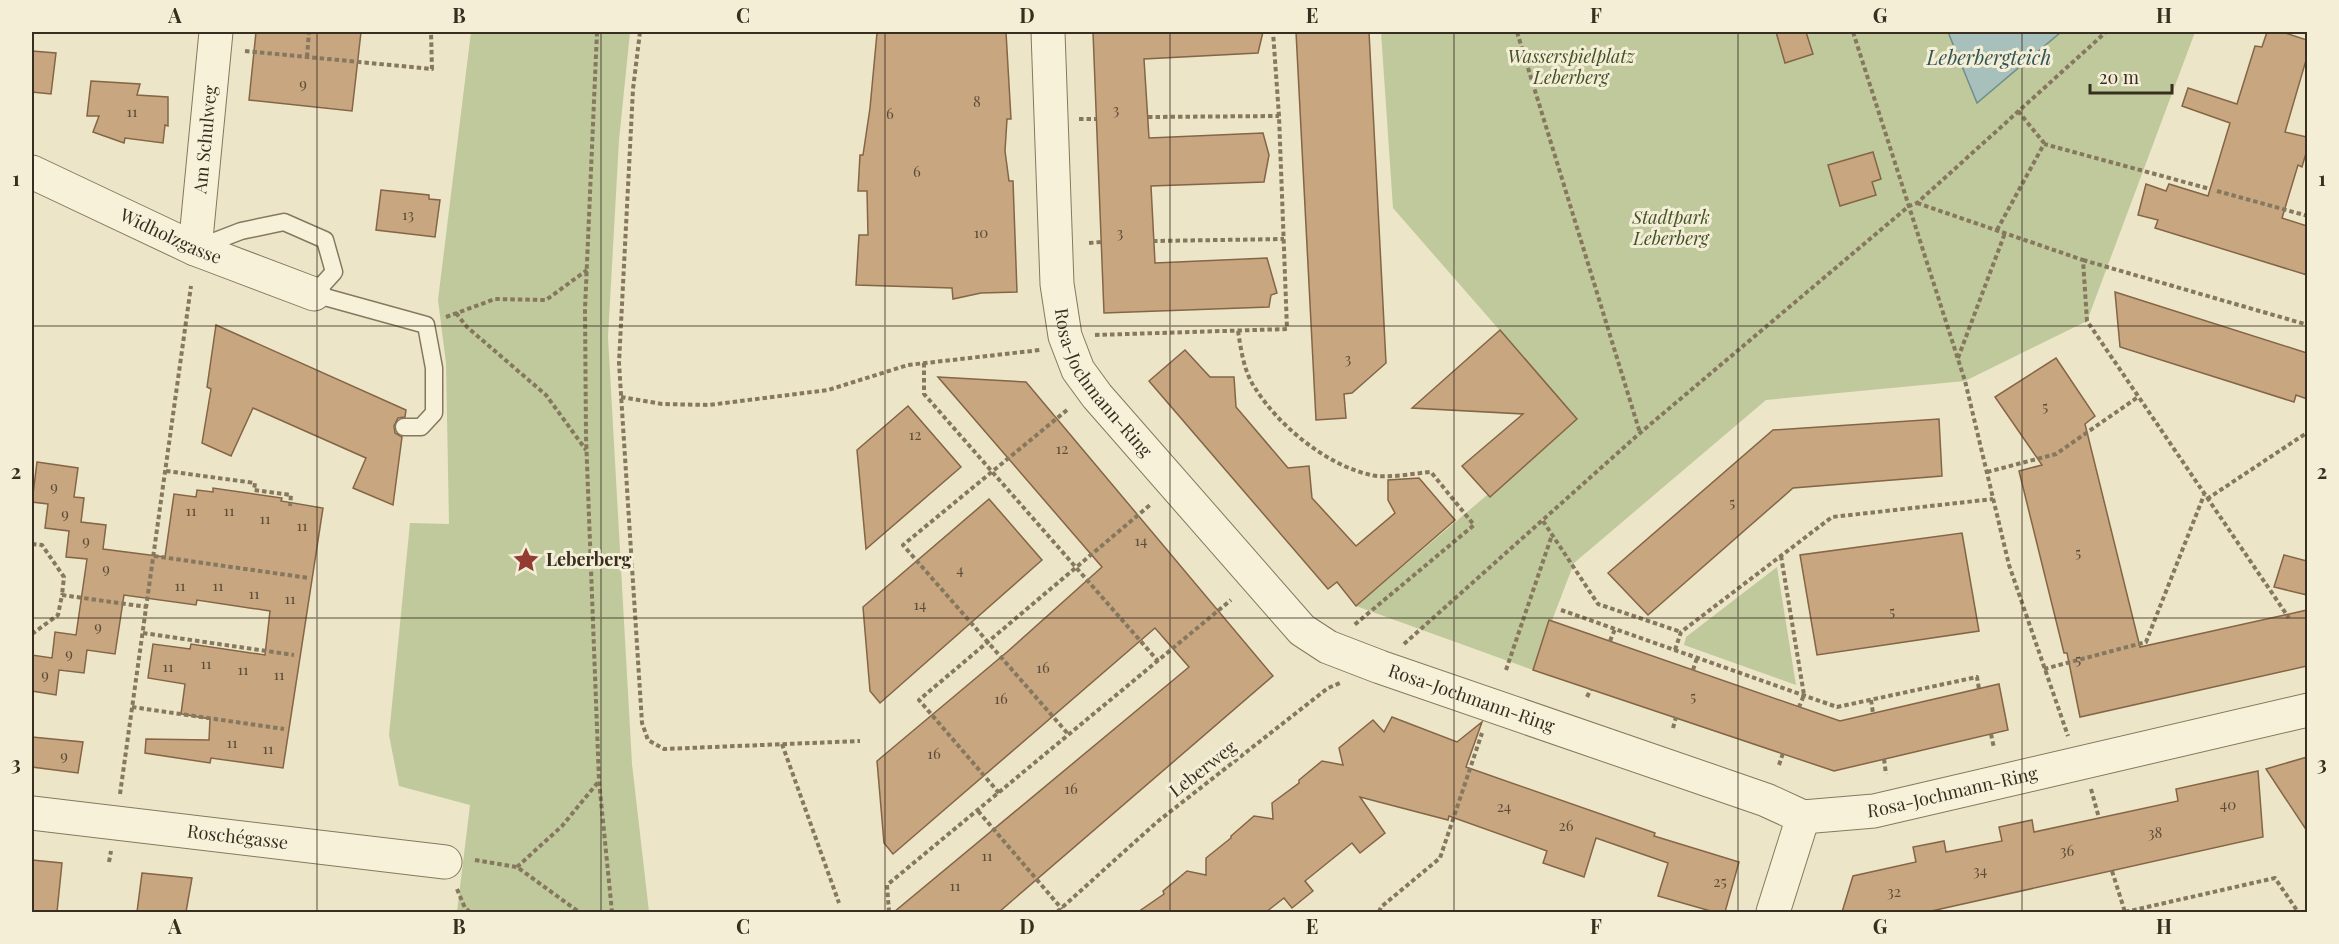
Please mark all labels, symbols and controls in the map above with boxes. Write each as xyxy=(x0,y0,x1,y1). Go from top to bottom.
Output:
text: A xyxy=(167,1,182,28)
text: B xyxy=(452,1,466,28)
text: C xyxy=(736,1,750,28)
text: D xyxy=(1019,1,1035,28)
text: E xyxy=(1306,1,1318,28)
text: F xyxy=(1590,1,1602,28)
text: G xyxy=(1873,1,1888,28)
text: H xyxy=(2156,1,2172,28)
water label: Leberbergteich xyxy=(1926,43,2051,70)
park label: Wasserspielplatz Leberberg xyxy=(1507,44,1636,89)
scale bar xyxy=(2090,57,2172,95)
text: 20 m xyxy=(2099,65,2139,89)
house number: 9 xyxy=(299,73,307,93)
street label: Am Schulweg xyxy=(187,84,222,196)
house number: 8 xyxy=(973,91,981,111)
house number: 3 xyxy=(1113,99,1120,119)
house number: 11 xyxy=(126,101,138,121)
house number: 6 xyxy=(886,103,894,123)
house number: 6 xyxy=(913,161,921,181)
text: 1 xyxy=(12,164,20,191)
text: 1 xyxy=(2318,164,2326,191)
street label: Widholzgasse xyxy=(115,202,225,269)
house number: 13 xyxy=(402,204,414,224)
park label: Stadtpark Leberberg xyxy=(1631,205,1711,250)
house number: 10 xyxy=(974,222,988,242)
house number: 3 xyxy=(1117,222,1124,242)
street label: Rosa-Jochmann-Ring xyxy=(1050,306,1158,462)
house number: 3 xyxy=(1345,348,1352,368)
house number: 5 xyxy=(2042,396,2048,416)
house number: 12 xyxy=(909,424,921,444)
house number: 12 xyxy=(1056,438,1068,458)
text: 2 xyxy=(11,457,21,484)
text: 2 xyxy=(2317,457,2327,484)
house number: 9 xyxy=(50,476,58,496)
house number: 5 xyxy=(1729,492,1735,512)
house number: 11 xyxy=(185,500,197,520)
house number: 11 xyxy=(223,500,235,520)
house number: 9 xyxy=(61,503,69,523)
house number: 11 xyxy=(259,508,271,528)
house number: 11 xyxy=(296,515,308,535)
house number: 9 xyxy=(82,530,90,550)
house number: 14 xyxy=(1135,530,1147,550)
house number: 5 xyxy=(2075,542,2081,562)
place icon: Leberberg xyxy=(511,545,541,575)
place label: Leberberg xyxy=(546,547,632,571)
house number: 9 xyxy=(102,558,110,578)
house number: 4 xyxy=(956,559,964,579)
house number: 11 xyxy=(174,575,186,595)
house number: 11 xyxy=(212,575,224,595)
house number: 11 xyxy=(248,583,260,603)
house number: 11 xyxy=(284,588,296,608)
house number: 14 xyxy=(914,594,926,614)
house number: 5 xyxy=(1889,601,1895,621)
house number: 9 xyxy=(94,616,102,636)
house number: 9 xyxy=(65,643,73,663)
house number: 5 xyxy=(2075,649,2081,669)
house number: 11 xyxy=(200,653,212,673)
house number: 11 xyxy=(162,656,174,676)
house number: 16 xyxy=(1036,657,1050,677)
street label: Rosa-Jochmann-Ring xyxy=(1385,658,1559,737)
house number: 11 xyxy=(237,659,249,679)
house number: 9 xyxy=(41,664,49,684)
house number: 11 xyxy=(273,664,285,684)
house number: 5 xyxy=(1690,686,1696,706)
house number: 16 xyxy=(994,688,1008,708)
house number: 11 xyxy=(226,732,238,752)
street label: Leberweg xyxy=(1164,734,1241,802)
house number: 11 xyxy=(262,738,274,758)
house number: 16 xyxy=(927,743,941,763)
house number: 9 xyxy=(60,745,68,765)
text: 3 xyxy=(11,749,21,776)
text: 3 xyxy=(2317,749,2327,776)
street label: Rosa-Jochmann-Ring xyxy=(1866,760,2040,823)
house number: 16 xyxy=(1064,778,1078,798)
house number: 40 xyxy=(2220,794,2236,814)
house number: 24 xyxy=(1497,796,1511,816)
house number: 26 xyxy=(1559,815,1574,835)
street label: Roschégasse xyxy=(186,818,290,854)
house number: 38 xyxy=(2148,822,2162,842)
house number: 36 xyxy=(2060,840,2074,860)
house number: 11 xyxy=(981,845,993,865)
house number: 34 xyxy=(1973,860,1987,880)
house number: 25 xyxy=(1713,871,1727,891)
house number: 11 xyxy=(949,875,961,895)
house number: 32 xyxy=(1887,881,1901,901)
text: A xyxy=(167,912,182,939)
text: B xyxy=(452,912,466,939)
text: C xyxy=(736,912,750,939)
text: D xyxy=(1019,912,1035,939)
text: E xyxy=(1306,912,1318,939)
text: F xyxy=(1590,912,1602,939)
text: G xyxy=(1873,912,1888,939)
text: H xyxy=(2156,912,2172,939)

